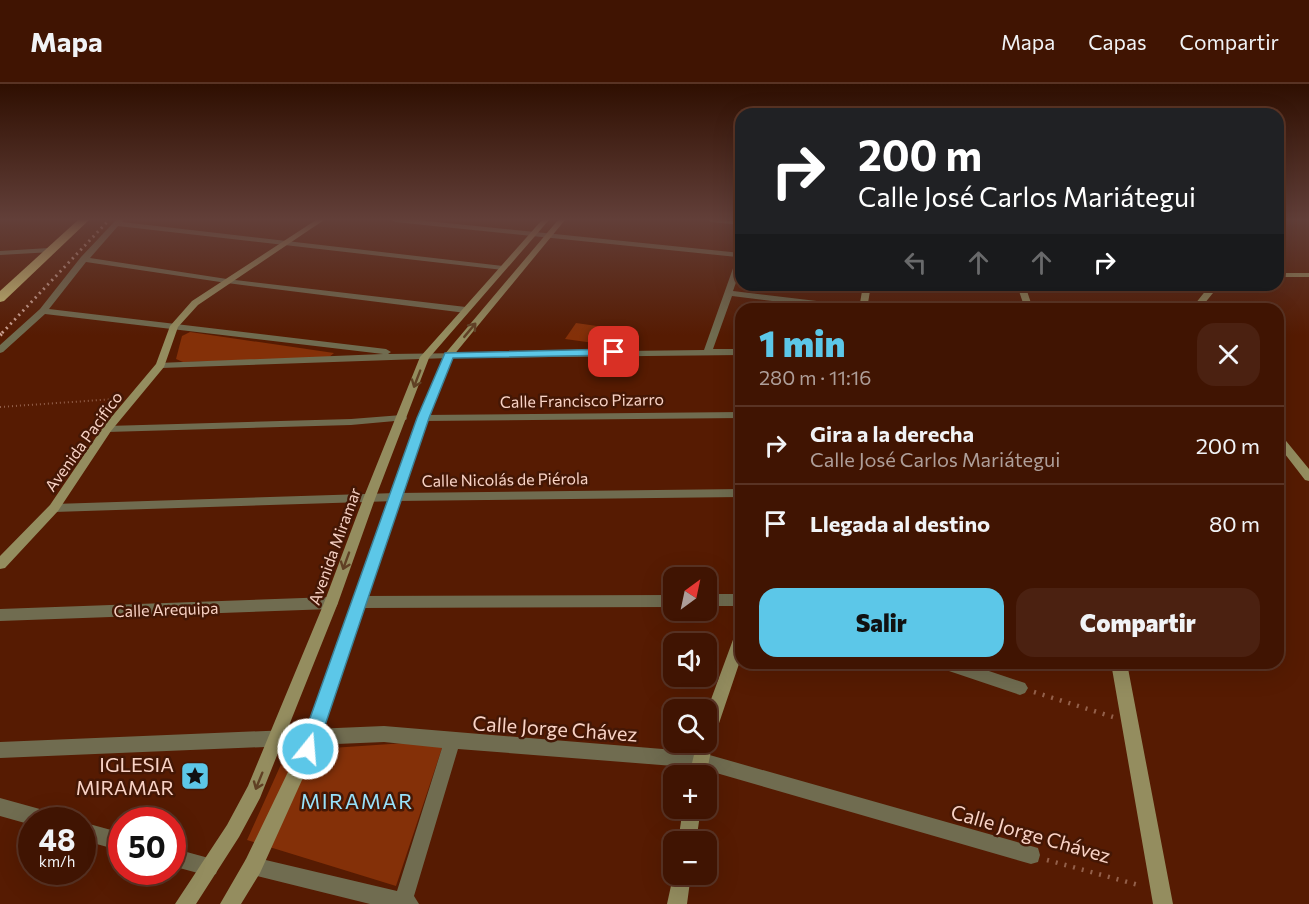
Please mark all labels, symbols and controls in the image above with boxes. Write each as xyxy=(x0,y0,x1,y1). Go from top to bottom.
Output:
text: Mapa xyxy=(30,24,103,58)
text: Mapa xyxy=(1001,29,1055,54)
text: Capas xyxy=(1088,29,1147,54)
text: Compartir xyxy=(1180,29,1279,54)
text: 200 m xyxy=(858,128,982,180)
icon: right xyxy=(759,132,837,210)
text: Calle José Carlos Mariátegui xyxy=(858,180,1196,213)
icon: left xyxy=(899,246,932,279)
icon: ahead xyxy=(962,246,995,279)
icon: ahead xyxy=(1025,246,1058,279)
icon: right xyxy=(1088,246,1121,279)
text: 1 min xyxy=(759,320,845,364)
one-way arrow xyxy=(463,323,477,338)
button: close xyxy=(1197,323,1260,386)
pin xyxy=(588,326,639,377)
icon: arrive xyxy=(597,335,630,368)
text: 280 m · 11:16 xyxy=(759,365,871,389)
one-way arrow xyxy=(411,369,422,388)
street label: Avenida Pacifico xyxy=(40,387,126,495)
street label: Calle Francisco Pizarro xyxy=(500,389,664,411)
text: Gira a la derecha xyxy=(810,420,974,447)
icon: right xyxy=(759,429,792,462)
text: 200 m xyxy=(1196,432,1260,459)
text: Calle José Carlos Mariátegui xyxy=(810,447,1060,471)
street label: Calle Nicolás de Piérola xyxy=(421,468,589,490)
street label: Avenida Miramar xyxy=(304,484,364,607)
icon: arrive xyxy=(759,507,792,540)
text: Llegada al destino xyxy=(810,510,990,537)
text: 80 m xyxy=(1209,510,1260,537)
one-way arrow xyxy=(340,551,351,569)
north arrow xyxy=(663,567,717,621)
map controls xyxy=(663,567,717,885)
button: Salir xyxy=(759,588,1004,657)
button: Compartir xyxy=(1016,588,1260,657)
street label: Calle Arequipa xyxy=(113,598,219,620)
button: sound xyxy=(663,633,717,687)
button: search xyxy=(663,699,717,753)
street label: Calle Jorge Chávez xyxy=(472,710,638,746)
position arrow xyxy=(276,717,340,781)
place label: IGLESIA MIRAMAR xyxy=(76,752,174,799)
place icon: IGLESIA MIRAMAR xyxy=(179,760,211,792)
button: + xyxy=(663,765,717,819)
one-way arrow xyxy=(253,771,264,789)
district label: MIRAMAR xyxy=(300,788,414,813)
street label: Calle Jorge Chávez xyxy=(948,799,1114,867)
speed limit sign: 50 xyxy=(108,807,186,885)
text: 48 xyxy=(39,820,75,857)
button: − xyxy=(663,831,717,885)
text: km/h xyxy=(39,852,75,870)

